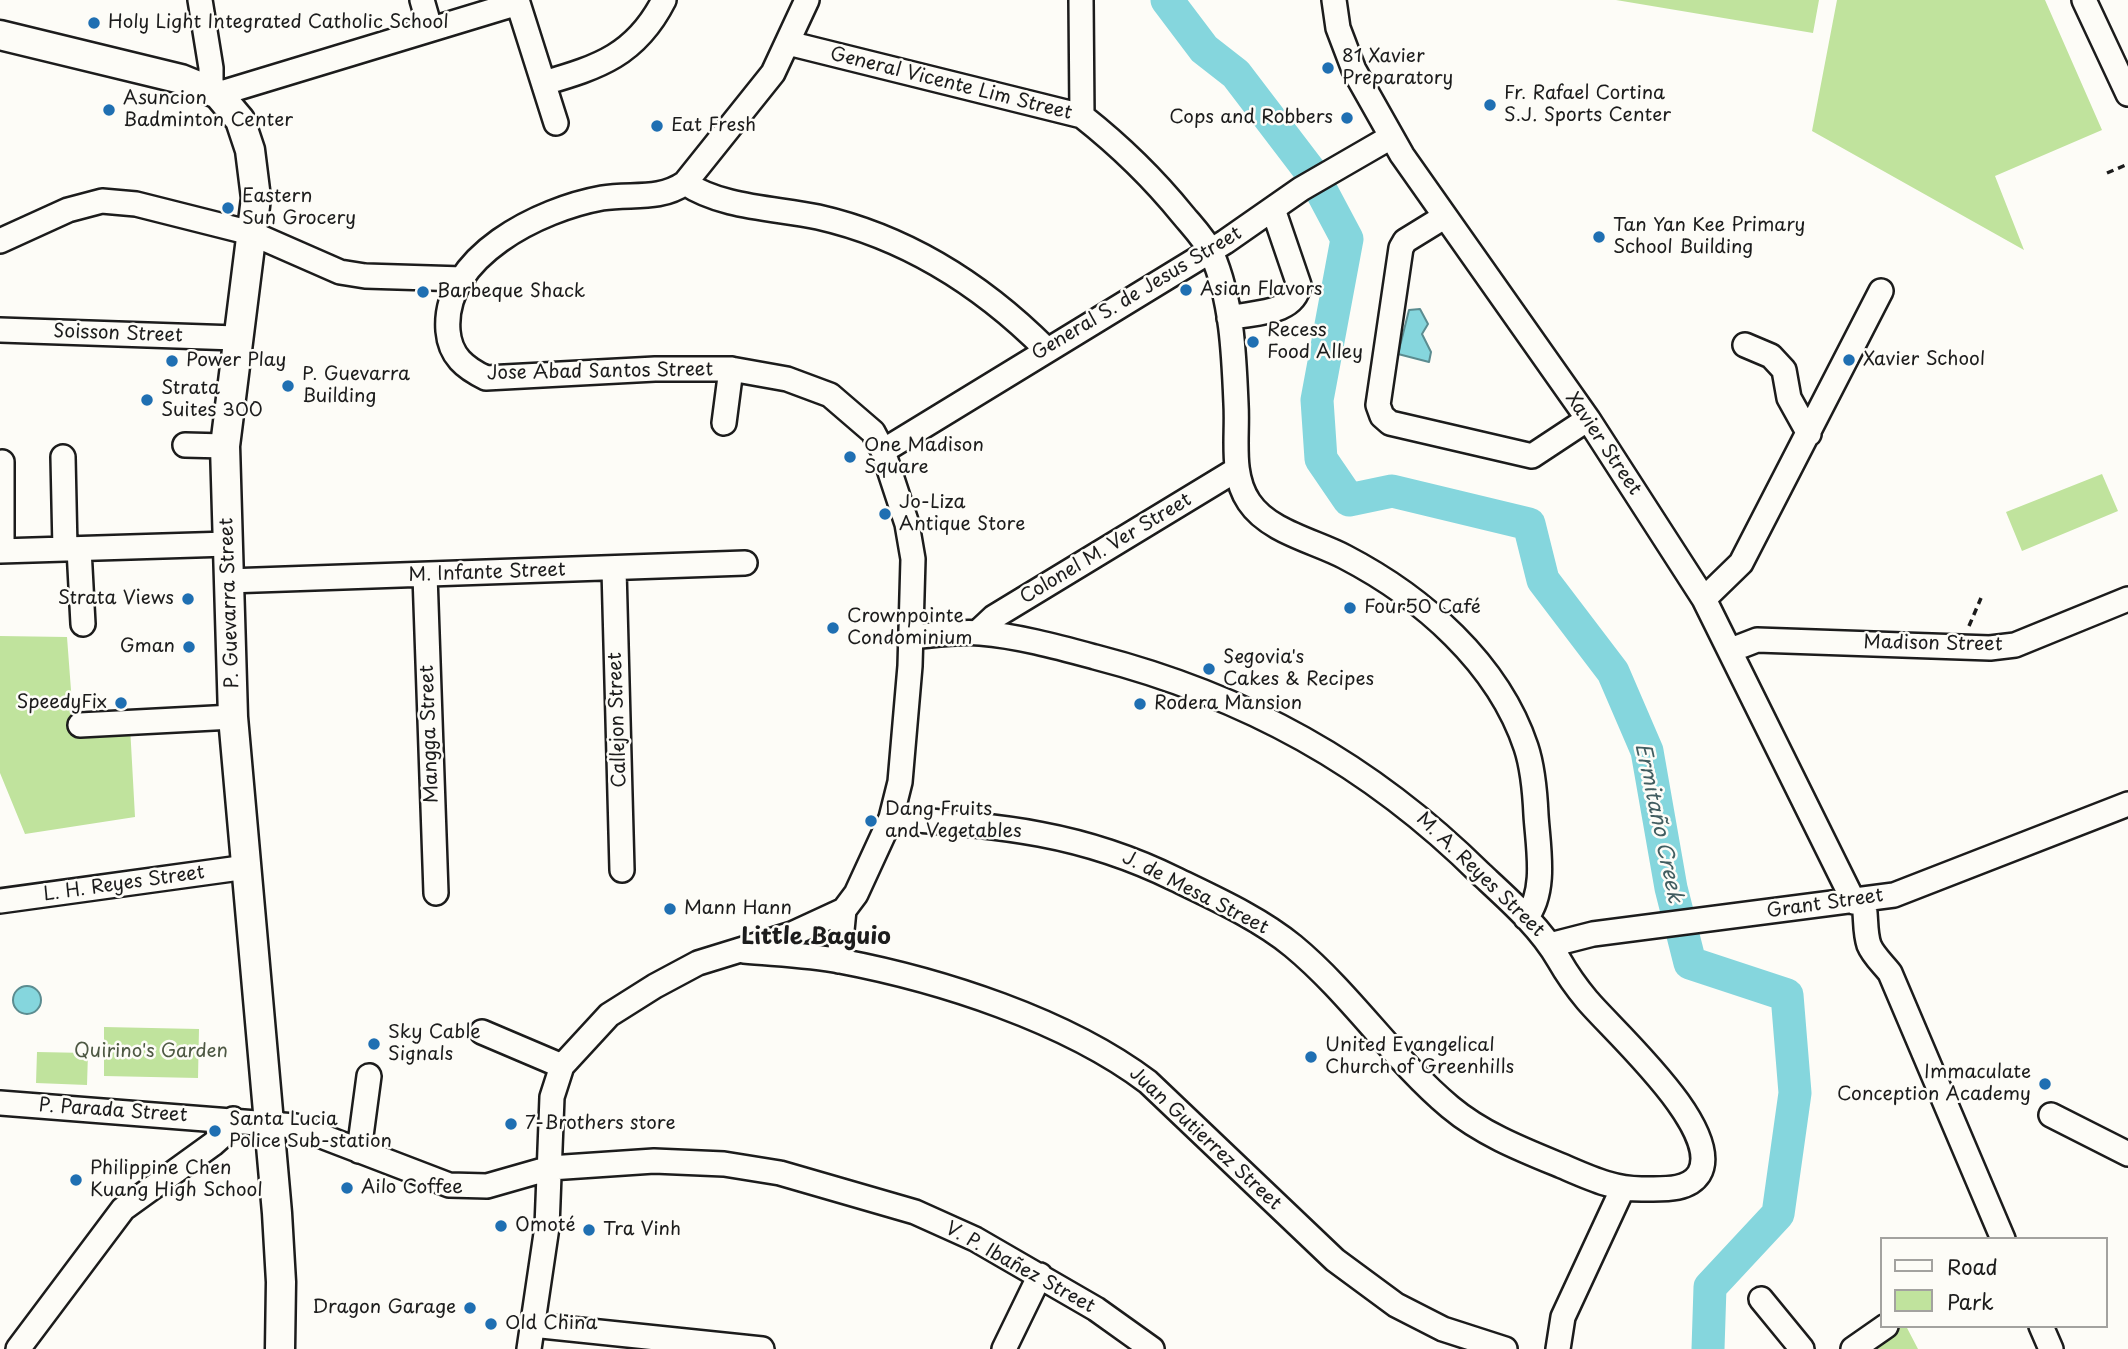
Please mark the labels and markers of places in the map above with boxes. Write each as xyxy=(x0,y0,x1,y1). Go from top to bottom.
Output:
place label: Holy Light Integrated Catholic School xyxy=(108,12,449,34)
marker: Holy Light Integrated Catholic School xyxy=(86,15,102,31)
place label: 81 Xavier Preparatory xyxy=(1342,46,1453,90)
marker: 81 Xavier Preparatory xyxy=(1320,60,1336,76)
place label: Fr. Rafael Cortina S.J. Sports Center xyxy=(1504,83,1671,127)
place label: Asuncion Badminton Center xyxy=(123,88,293,132)
marker: Fr. Rafael Cortina S.J. Sports Center xyxy=(1482,97,1498,113)
marker: Asuncion Badminton Center xyxy=(101,102,117,118)
place label: Cops and Robbers xyxy=(1169,107,1333,129)
marker: Cops and Robbers xyxy=(1339,110,1355,126)
place label: Eat Fresh xyxy=(671,115,756,137)
marker: Eat Fresh xyxy=(649,118,665,134)
place label: Eastern Sun Grocery xyxy=(242,186,356,230)
marker: Eastern Sun Grocery xyxy=(220,200,236,216)
place label: Tan Yan Kee Primary School Building xyxy=(1613,215,1805,259)
marker: Tan Yan Kee Primary School Building xyxy=(1591,229,1607,245)
place label: Asian Flavors xyxy=(1200,279,1322,301)
place label: Barbeque Shack xyxy=(437,281,585,303)
marker: Asian Flavors xyxy=(1178,282,1194,298)
marker: Barbeque Shack xyxy=(415,284,431,300)
place label: Recess Food Alley xyxy=(1267,320,1363,364)
marker: Recess Food Alley xyxy=(1245,334,1261,350)
place label: Xavier School xyxy=(1863,349,1985,371)
place label: Power Play xyxy=(186,350,286,372)
marker: Xavier School xyxy=(1841,352,1857,368)
marker: Power Play xyxy=(164,353,180,369)
place label: P. Guevarra Building xyxy=(302,364,410,408)
place label: Strata Suites 300 xyxy=(161,378,263,422)
marker: P. Guevarra Building xyxy=(280,378,296,394)
marker: Strata Suites 300 xyxy=(139,392,155,408)
place label: One Madison Square xyxy=(864,435,984,479)
marker: One Madison Square xyxy=(842,449,858,465)
place label: Jo-Liza Antique Store xyxy=(899,492,1025,536)
marker: Jo-Liza Antique Store xyxy=(877,506,893,522)
place label: Strata Views xyxy=(58,588,174,610)
marker: Strata Views xyxy=(180,591,196,607)
place label: Four50 Café xyxy=(1364,597,1481,619)
marker: Four50 Café xyxy=(1342,600,1358,616)
place label: Crownpointe Condominium xyxy=(847,606,973,650)
marker: Crownpointe Condominium xyxy=(825,620,841,636)
place label: Gman xyxy=(120,636,175,658)
marker: Gman xyxy=(181,639,197,655)
place label: Segovia's Cakes & Recipes xyxy=(1223,647,1374,691)
marker: Segovia's Cakes & Recipes xyxy=(1201,661,1217,677)
place label: SpeedyFix xyxy=(17,692,107,714)
place label: Rodera Mansion xyxy=(1154,693,1302,715)
marker: SpeedyFix xyxy=(113,695,129,711)
marker: Rodera Mansion xyxy=(1132,696,1148,712)
place label: Dang Fruits and Vegetables xyxy=(885,799,1022,843)
marker: Dang Fruits and Vegetables xyxy=(863,813,879,829)
place label: Mann Hann xyxy=(684,898,792,920)
marker: Mann Hann xyxy=(662,901,678,917)
place label: Sky Cable Signals xyxy=(388,1022,480,1066)
place label: United Evangelical Church of Greenhills xyxy=(1325,1035,1514,1079)
marker: Sky Cable Signals xyxy=(366,1036,382,1052)
marker: United Evangelical Church of Greenhills xyxy=(1303,1049,1319,1065)
place label: Immaculate Conception Academy xyxy=(1837,1062,2031,1106)
marker: Immaculate Conception Academy xyxy=(2037,1076,2053,1092)
place label: Santa Lucia Police Sub-station xyxy=(229,1109,392,1153)
place label: 7-Brothers store xyxy=(525,1113,675,1135)
marker: 7-Brothers store xyxy=(503,1116,519,1132)
marker: Santa Lucia Police Sub-station xyxy=(207,1123,223,1139)
place label: Philippine Chen Kuang High School xyxy=(90,1158,263,1202)
marker: Philippine Chen Kuang High School xyxy=(68,1172,84,1188)
place label: Ailo Coffee xyxy=(361,1177,463,1199)
marker: Ailo Coffee xyxy=(339,1180,355,1196)
place label: Omoté xyxy=(515,1215,575,1237)
marker: Omoté xyxy=(493,1218,509,1234)
place label: Tra Vinh xyxy=(603,1219,681,1241)
marker: Tra Vinh xyxy=(581,1222,597,1238)
place label: Dragon Garage xyxy=(312,1297,456,1319)
marker: Dragon Garage xyxy=(462,1300,478,1316)
place label: Old China xyxy=(505,1313,597,1335)
marker: Old China xyxy=(483,1316,499,1332)

